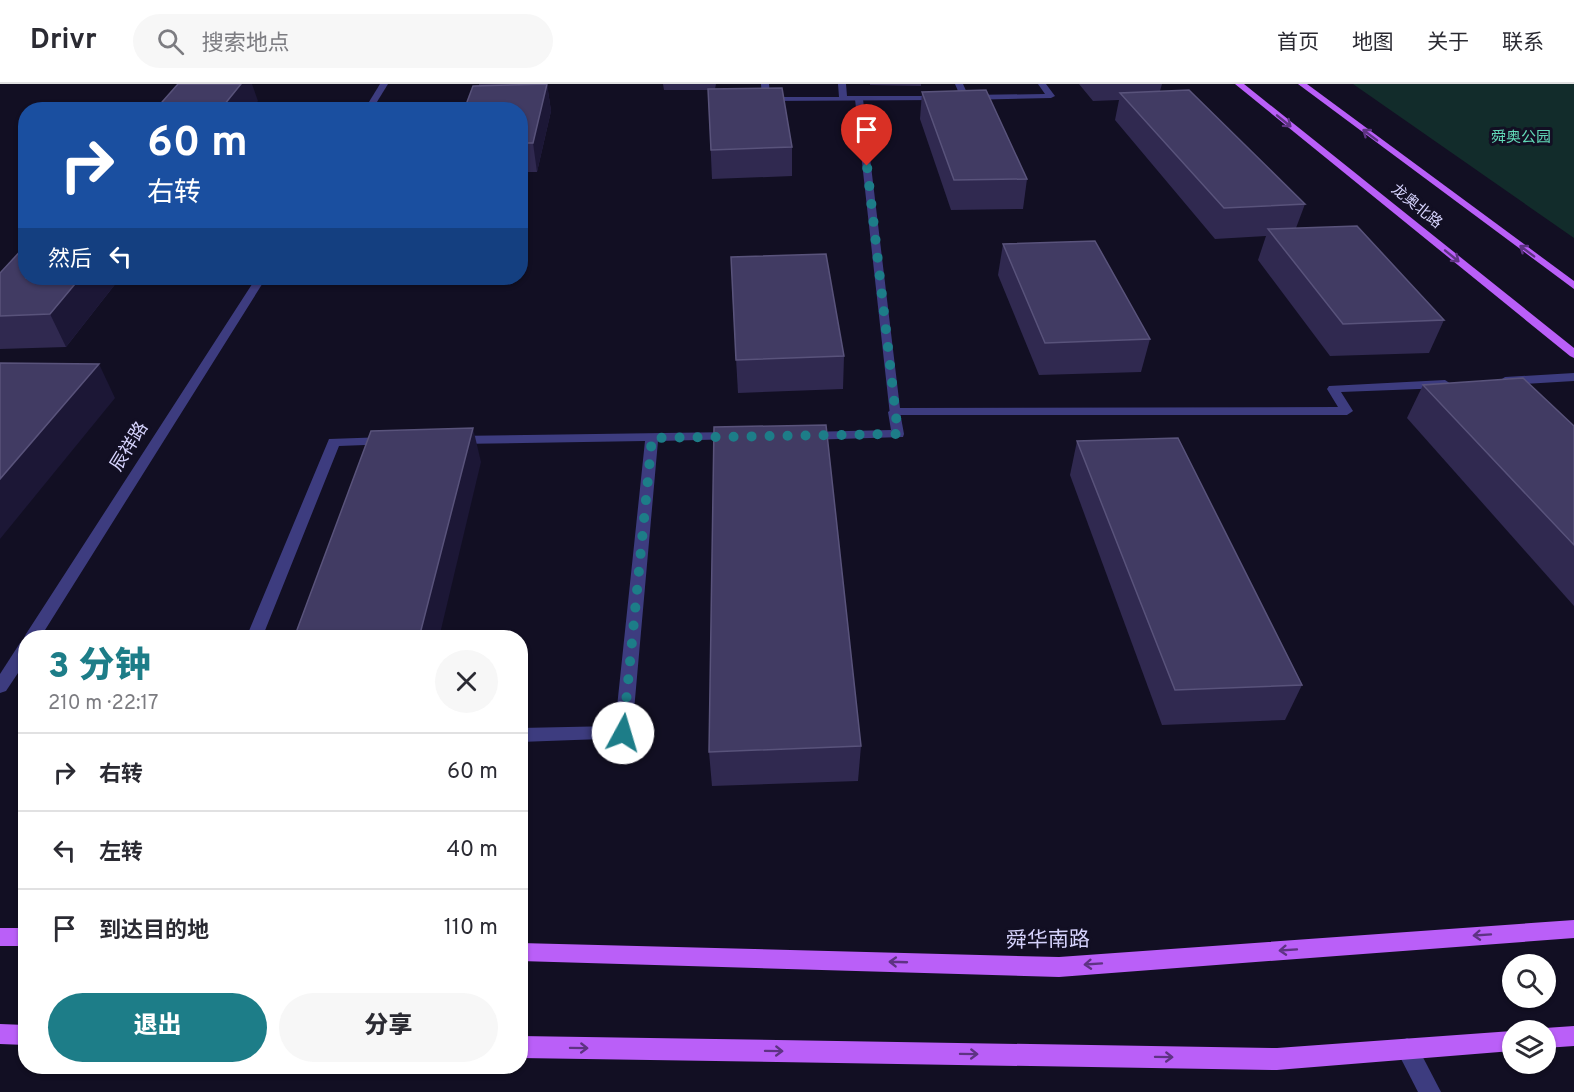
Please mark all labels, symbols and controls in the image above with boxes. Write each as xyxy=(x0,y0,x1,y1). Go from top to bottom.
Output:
search box xyxy=(133,14,553,68)
text: Drivr xyxy=(30,23,97,59)
icon: search xyxy=(154,25,187,58)
text: 首页 xyxy=(1277,30,1319,57)
text: 地图 xyxy=(1352,30,1394,57)
text: 关于 xyxy=(1427,30,1469,57)
text: 联系 xyxy=(1502,30,1544,57)
text: 搜索地点 xyxy=(202,31,290,58)
pin xyxy=(841,104,892,166)
icon: arrive xyxy=(850,113,883,146)
one-way arrow xyxy=(1276,114,1292,127)
text: 60 m xyxy=(147,118,248,171)
icon: right xyxy=(48,126,126,204)
one-way arrow xyxy=(1363,128,1379,141)
park label: 舜奥公园 xyxy=(1491,129,1551,148)
text: 右转 xyxy=(147,177,201,211)
street label: 龙奥北路 xyxy=(1387,180,1446,233)
icon: left xyxy=(104,240,137,273)
one-way arrow xyxy=(1519,245,1535,258)
text: 然后 xyxy=(48,247,92,274)
one-way arrow xyxy=(1444,250,1460,263)
street label: 辰祥路 xyxy=(106,418,154,476)
text: 3 分钟 xyxy=(48,645,151,691)
button: close xyxy=(435,650,498,713)
text: 210 m · 22:17 xyxy=(48,691,158,717)
position arrow xyxy=(591,701,655,765)
icon: right xyxy=(48,756,81,789)
text: 60 m xyxy=(447,759,498,786)
text: 右转 xyxy=(99,762,143,789)
icon: left xyxy=(48,834,81,867)
text: 40 m xyxy=(446,837,498,864)
text: 左转 xyxy=(99,840,143,867)
icon: arrive xyxy=(48,912,81,945)
text: 110 m xyxy=(444,915,498,942)
text: 到达目的地 xyxy=(99,918,209,945)
street label: 舜华南路 xyxy=(1006,927,1090,955)
one-way arrow xyxy=(1473,930,1493,941)
one-way arrow xyxy=(1278,945,1298,956)
map controls xyxy=(1502,954,1556,1074)
button: search xyxy=(1502,954,1556,1008)
one-way arrow xyxy=(889,957,909,968)
one-way arrow xyxy=(1084,959,1104,970)
button: 退出 xyxy=(48,993,267,1062)
button: 分享 xyxy=(279,993,498,1062)
button: layers xyxy=(1502,1020,1556,1074)
one-way arrow xyxy=(568,1042,588,1054)
one-way arrow xyxy=(763,1045,783,1057)
one-way arrow xyxy=(958,1048,978,1060)
one-way arrow xyxy=(1153,1052,1173,1063)

